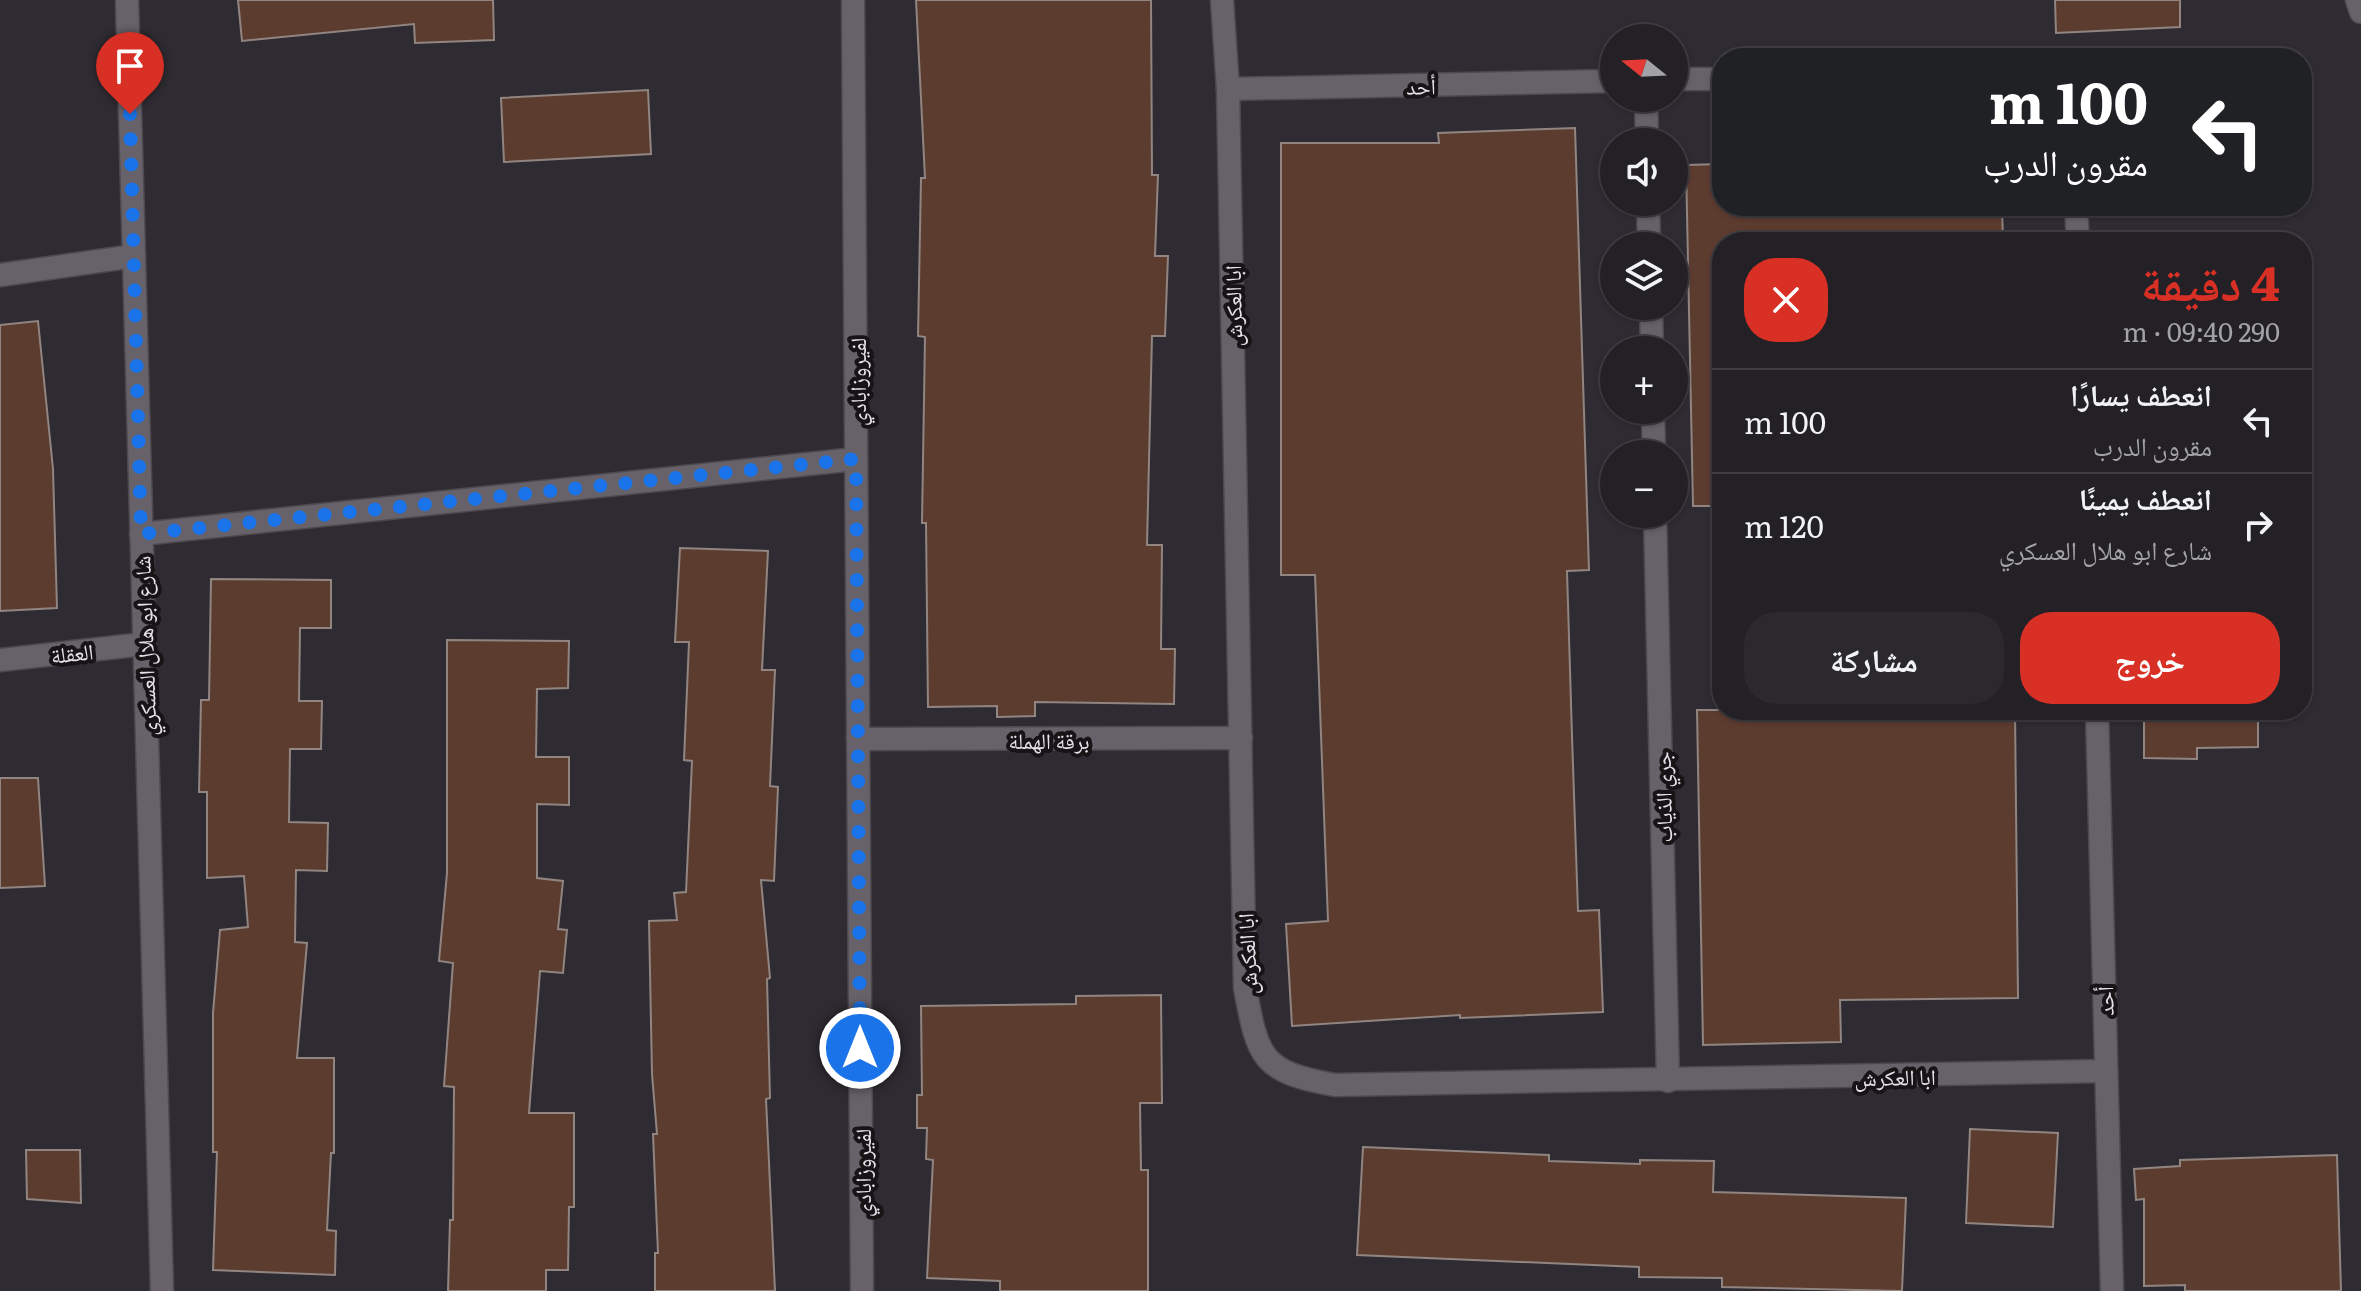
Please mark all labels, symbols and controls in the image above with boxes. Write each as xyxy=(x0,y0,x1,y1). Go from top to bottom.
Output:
north arrow xyxy=(1600,24,1688,112)
map controls xyxy=(1600,24,1688,528)
pin xyxy=(96,32,164,114)
icon: arrive xyxy=(108,44,152,88)
text: 100 m xyxy=(1989,58,2148,141)
street label: أحد xyxy=(1406,68,1436,102)
icon: left xyxy=(2176,80,2280,184)
button: sound xyxy=(1600,128,1688,216)
text: مقرون الدرب xyxy=(1983,134,2148,187)
button: layers xyxy=(1600,232,1688,320)
text: 4 دقيقة xyxy=(2141,245,2280,316)
button: close xyxy=(1744,258,1828,342)
street label: ابا العكرش xyxy=(1215,265,1249,347)
text: 290 m · 09:40 xyxy=(2123,311,2280,350)
button: + xyxy=(1600,336,1688,424)
street label: لفيروزابادي xyxy=(840,338,875,426)
text: انعطف يسارًا xyxy=(2070,371,2212,415)
text: 100 m xyxy=(1744,399,1826,443)
icon: left xyxy=(2236,399,2280,443)
text: مقرون الدرب xyxy=(2093,425,2212,464)
button: − xyxy=(1600,440,1688,528)
text: انعطف يمينًا xyxy=(2079,475,2212,519)
text: 120 m xyxy=(1744,503,1824,547)
icon: right xyxy=(2236,503,2280,547)
text: شارع ابو هلال العسكري xyxy=(1999,529,2212,568)
street label: شارع ابو هلال العسكري xyxy=(124,555,166,737)
button: مشاركة xyxy=(1744,612,2004,704)
button: خروج xyxy=(2020,612,2280,704)
street label: العقلة xyxy=(49,633,95,671)
street label: برقة الهملة xyxy=(1008,723,1090,756)
street label: جري الذياب xyxy=(1645,751,1682,843)
street label: ابا العكرش xyxy=(1227,912,1265,996)
street label: أحد xyxy=(2087,986,2121,1016)
position arrow xyxy=(818,1006,902,1090)
street label: ابا العكرش xyxy=(1854,1059,1936,1093)
street label: لفيروزابادي xyxy=(845,1129,880,1217)

